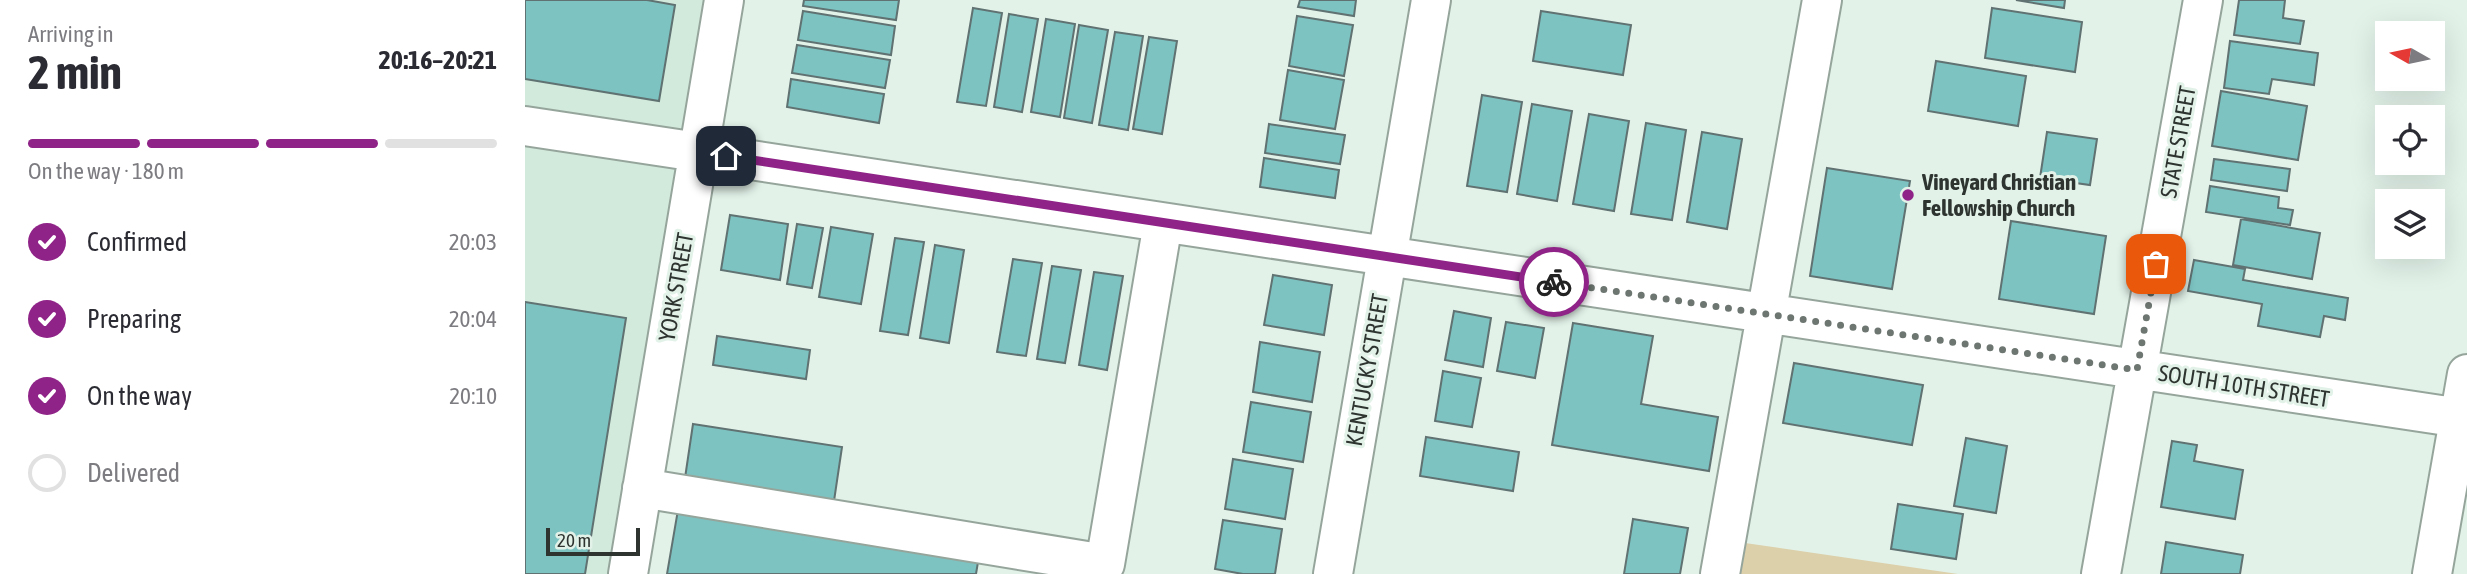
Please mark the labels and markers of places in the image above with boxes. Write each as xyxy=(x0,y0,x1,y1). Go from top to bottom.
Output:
pin xyxy=(696,126,756,186)
place label: Vineyard Christian Fellowship Church xyxy=(1921,169,2076,221)
marker: Vineyard Christian Fellowship Church xyxy=(1900,187,1916,203)
pin xyxy=(2126,234,2186,294)

